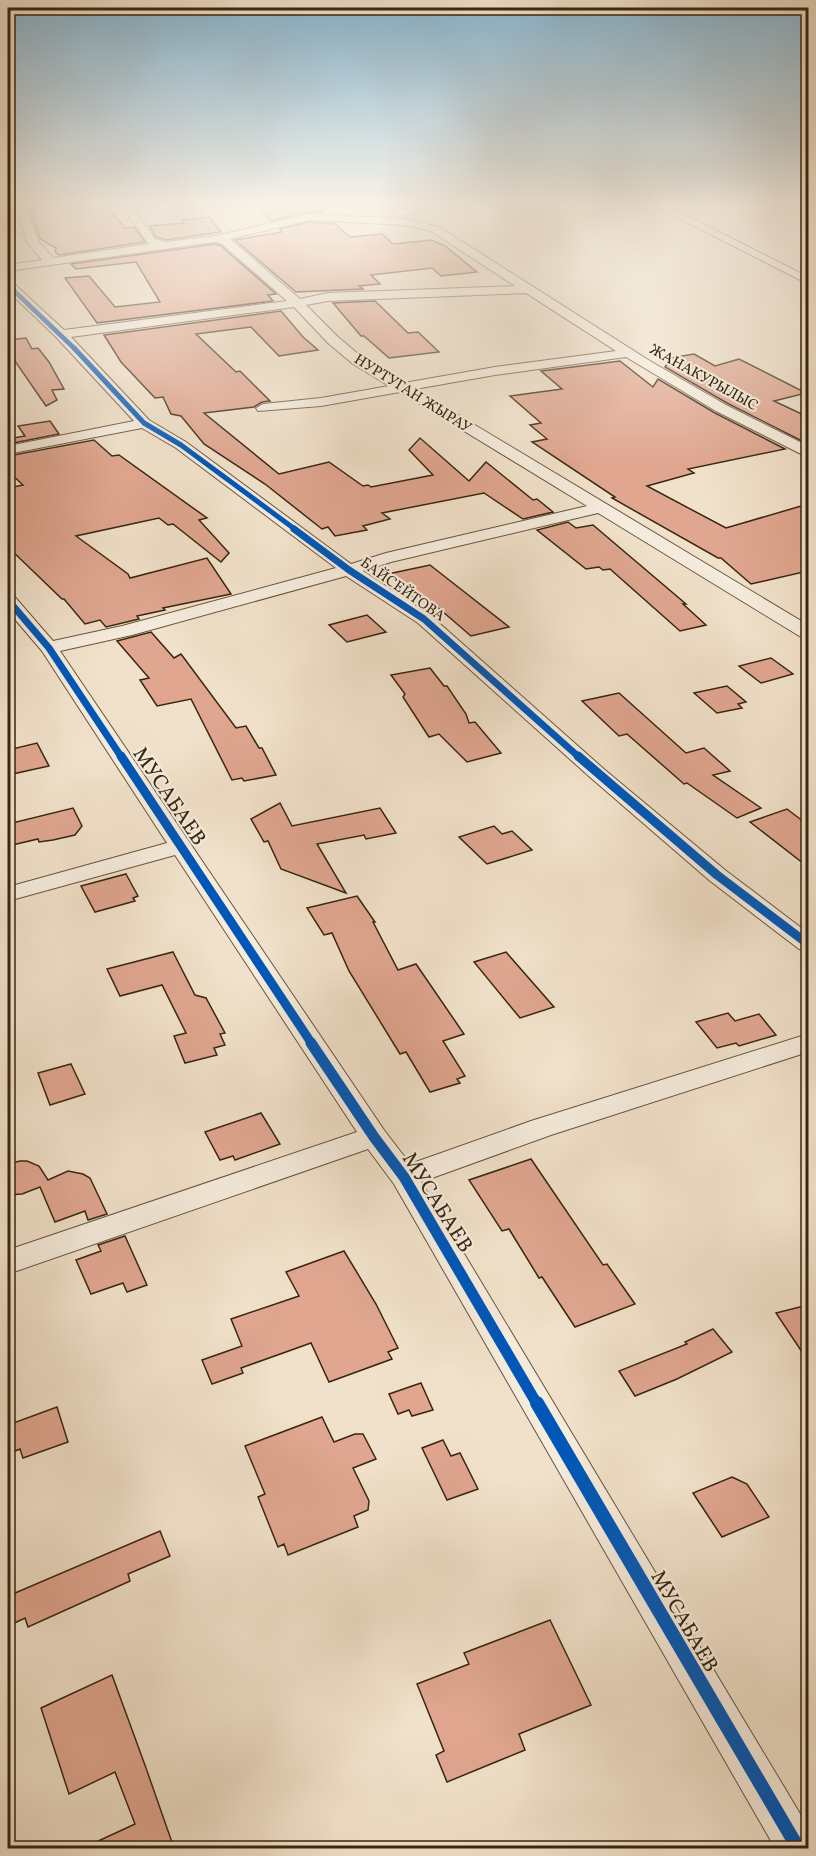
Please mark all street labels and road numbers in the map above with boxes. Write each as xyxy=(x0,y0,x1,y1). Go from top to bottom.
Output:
street label: ЖАНАКУРЫЛЫС xyxy=(645,340,761,417)
street label: НУРТУГАН ЖЫРАУ xyxy=(350,350,475,439)
street label: БАЙСЕЙТОВА xyxy=(355,553,449,628)
street label: МУСАБАЕВ xyxy=(125,742,212,852)
street label: МУСАБАЕВ xyxy=(394,1147,479,1259)
street label: МУСАБАЕВ xyxy=(643,1565,725,1678)

